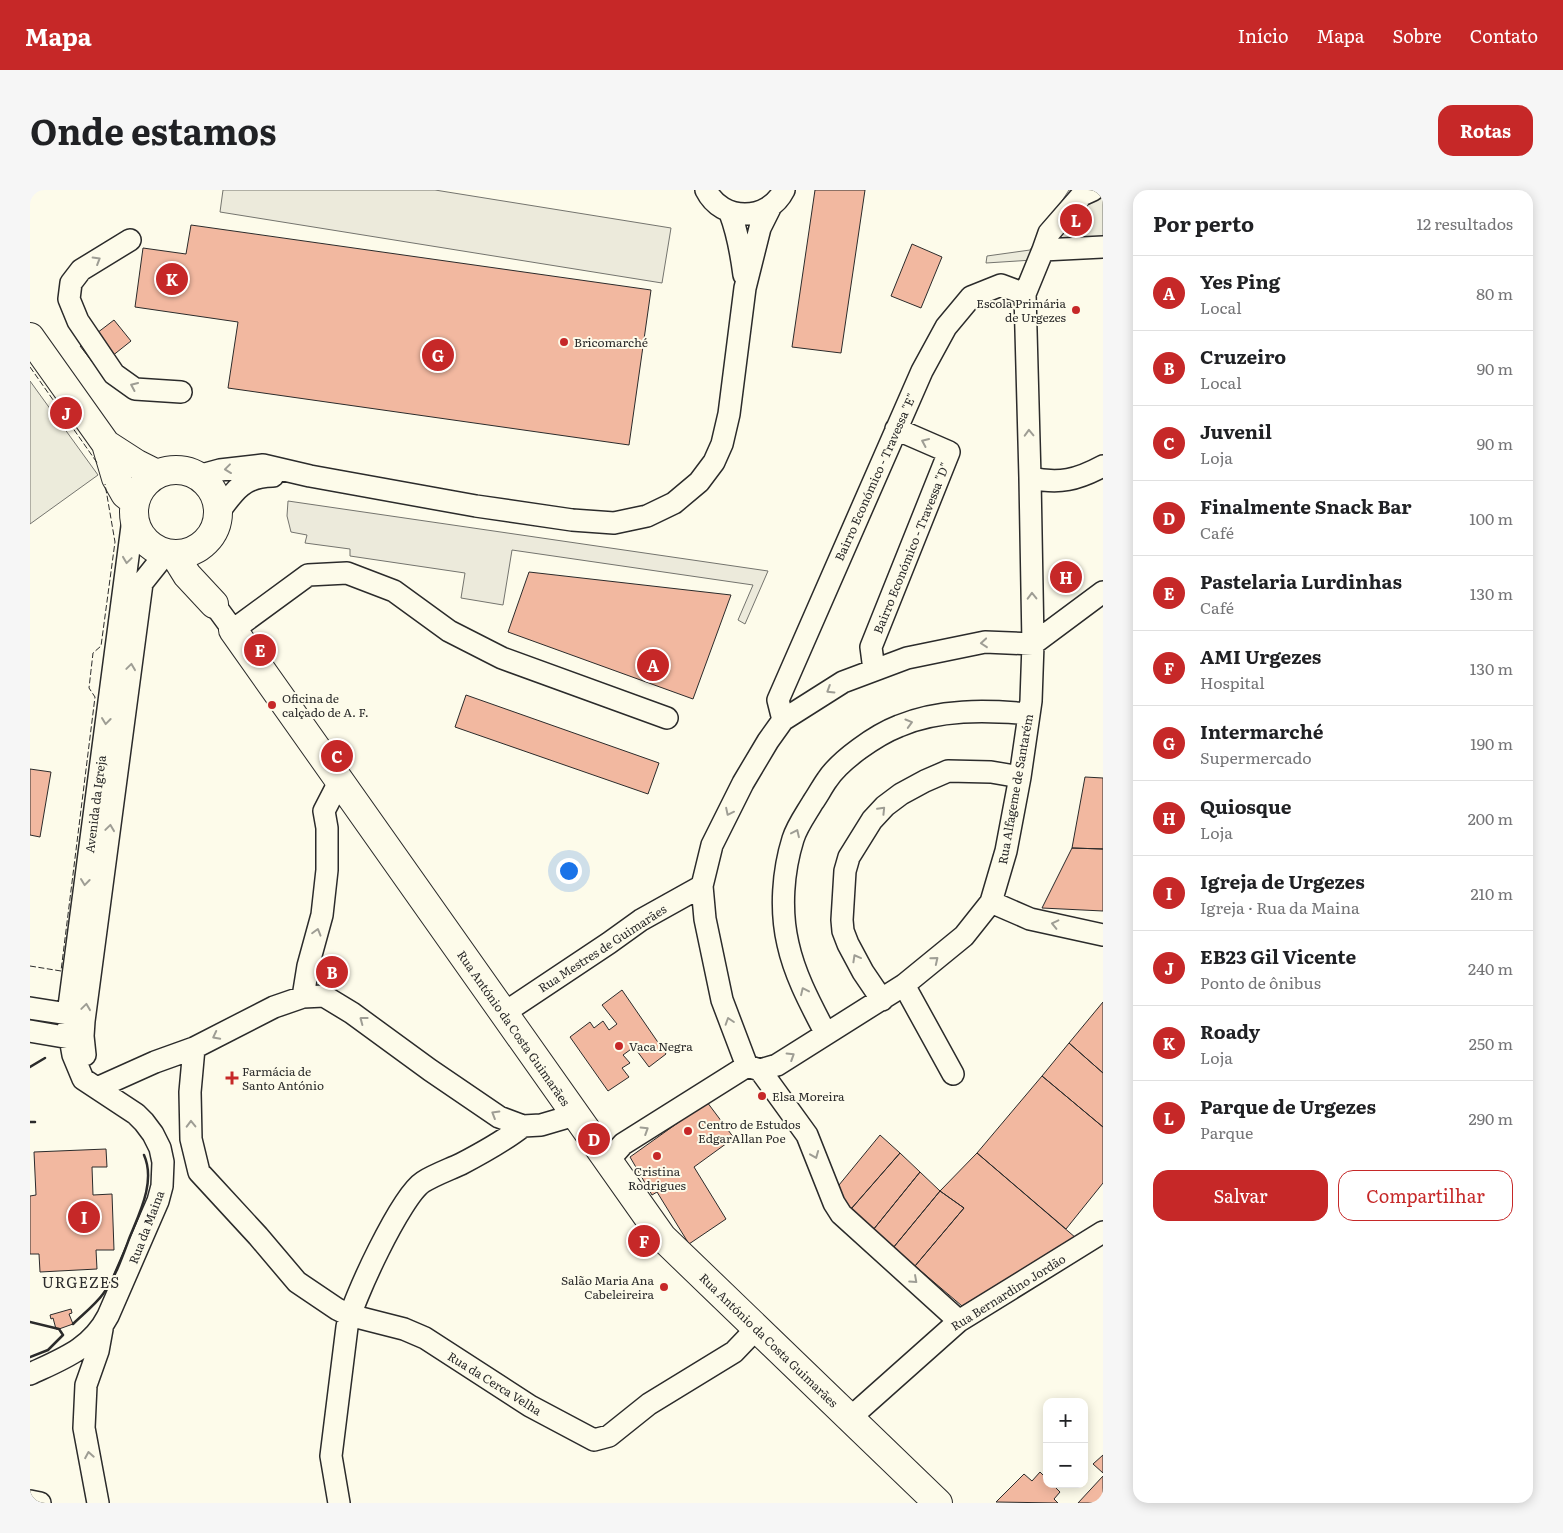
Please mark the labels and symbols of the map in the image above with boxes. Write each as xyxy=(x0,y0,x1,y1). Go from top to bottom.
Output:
pin: L xyxy=(1060,201,1092,239)
one-way arrow xyxy=(91,257,100,267)
pin: K xyxy=(156,260,188,298)
place label: Escola Primária de Urgezes xyxy=(976,294,1067,326)
marker: Escola Primária de Urgezes xyxy=(1070,304,1082,316)
place label: Bricomarché xyxy=(574,333,648,351)
pin: G xyxy=(422,336,454,374)
marker: Bricomarché xyxy=(558,336,570,348)
one-way arrow xyxy=(130,381,139,392)
street label: Bairro Económico - Travessa "E" xyxy=(830,390,920,564)
pin: J xyxy=(50,394,82,432)
one-way arrow xyxy=(1024,429,1034,436)
one-way arrow xyxy=(921,437,930,448)
street label: Bairro Económico - Travessa "D" xyxy=(868,460,954,636)
one-way arrow xyxy=(224,463,232,474)
one-way arrow xyxy=(123,555,133,564)
pin: H xyxy=(1050,558,1082,596)
one-way arrow xyxy=(1027,591,1037,599)
pin: E xyxy=(244,631,276,669)
one-way arrow xyxy=(980,638,988,649)
pin: A xyxy=(637,646,669,684)
one-way arrow xyxy=(125,663,136,671)
one-way arrow xyxy=(826,684,835,694)
place label: Oficina de calçado de A. F. xyxy=(282,689,369,721)
marker: Oficina de calçado de A. F. xyxy=(266,699,278,711)
street label: Rua Alfageme de Santarém xyxy=(993,712,1037,866)
one-way arrow xyxy=(101,717,112,725)
one-way arrow xyxy=(904,718,912,728)
pin: C xyxy=(321,737,353,775)
street label: Avenida da Igreja xyxy=(80,754,110,854)
one-way arrow xyxy=(725,806,735,815)
one-way arrow xyxy=(876,807,885,816)
one-way arrow xyxy=(104,824,115,832)
one-way arrow xyxy=(790,829,800,838)
your location xyxy=(556,858,582,884)
one-way arrow xyxy=(80,878,91,886)
street label: Rua Mestres de Guimarães xyxy=(534,899,670,996)
one-way arrow xyxy=(1051,919,1060,930)
one-way arrow xyxy=(311,929,321,937)
street label: Rua António da Costa Guimarães xyxy=(453,947,575,1110)
pin: B xyxy=(316,953,348,991)
one-way arrow xyxy=(852,955,862,964)
one-way arrow xyxy=(929,956,938,965)
one-way arrow xyxy=(799,987,810,996)
one-way arrow xyxy=(80,1003,91,1011)
one-way arrow xyxy=(725,1017,735,1025)
one-way arrow xyxy=(360,1018,369,1026)
one-way arrow xyxy=(212,1030,221,1040)
place label: Vaca Negra xyxy=(629,1037,693,1055)
marker: Vaca Negra xyxy=(613,1040,625,1052)
one-way arrow xyxy=(786,1052,795,1062)
place label: Farmácia de Santo António xyxy=(242,1062,324,1094)
marker: Farmácia de Santo António xyxy=(226,1072,238,1084)
place label: Elsa Moreira xyxy=(772,1087,845,1105)
marker: Elsa Moreira xyxy=(756,1090,768,1102)
one-way arrow xyxy=(492,1111,501,1121)
place label: Centro de Estudos EdgarAllan Poe xyxy=(698,1115,801,1147)
one-way arrow xyxy=(186,1120,196,1128)
pin: D xyxy=(578,1120,610,1158)
marker: Centro de Estudos EdgarAllan Poe xyxy=(682,1125,694,1137)
one-way arrow xyxy=(640,1127,649,1137)
marker: Cristina Rodrigues xyxy=(651,1150,663,1162)
one-way arrow xyxy=(809,1150,819,1159)
place label: Cristina Rodrigues xyxy=(628,1162,687,1194)
street label: Rua da Maina xyxy=(124,1187,168,1266)
pin: I xyxy=(68,1198,100,1236)
pin: F xyxy=(628,1222,660,1260)
street label: Rua Bernardino Jordão xyxy=(947,1249,1069,1335)
street label: Rua António da Costa Guimarães xyxy=(696,1269,843,1412)
district label: URGEZES xyxy=(42,1270,120,1293)
place label: Salão Maria Ana Cabeleireira xyxy=(561,1271,655,1303)
one-way arrow xyxy=(908,1274,917,1283)
marker: Salão Maria Ana Cabeleireira xyxy=(658,1281,670,1293)
street label: Rua da Cerca Velha xyxy=(444,1347,546,1420)
one-way arrow xyxy=(85,1451,95,1459)

